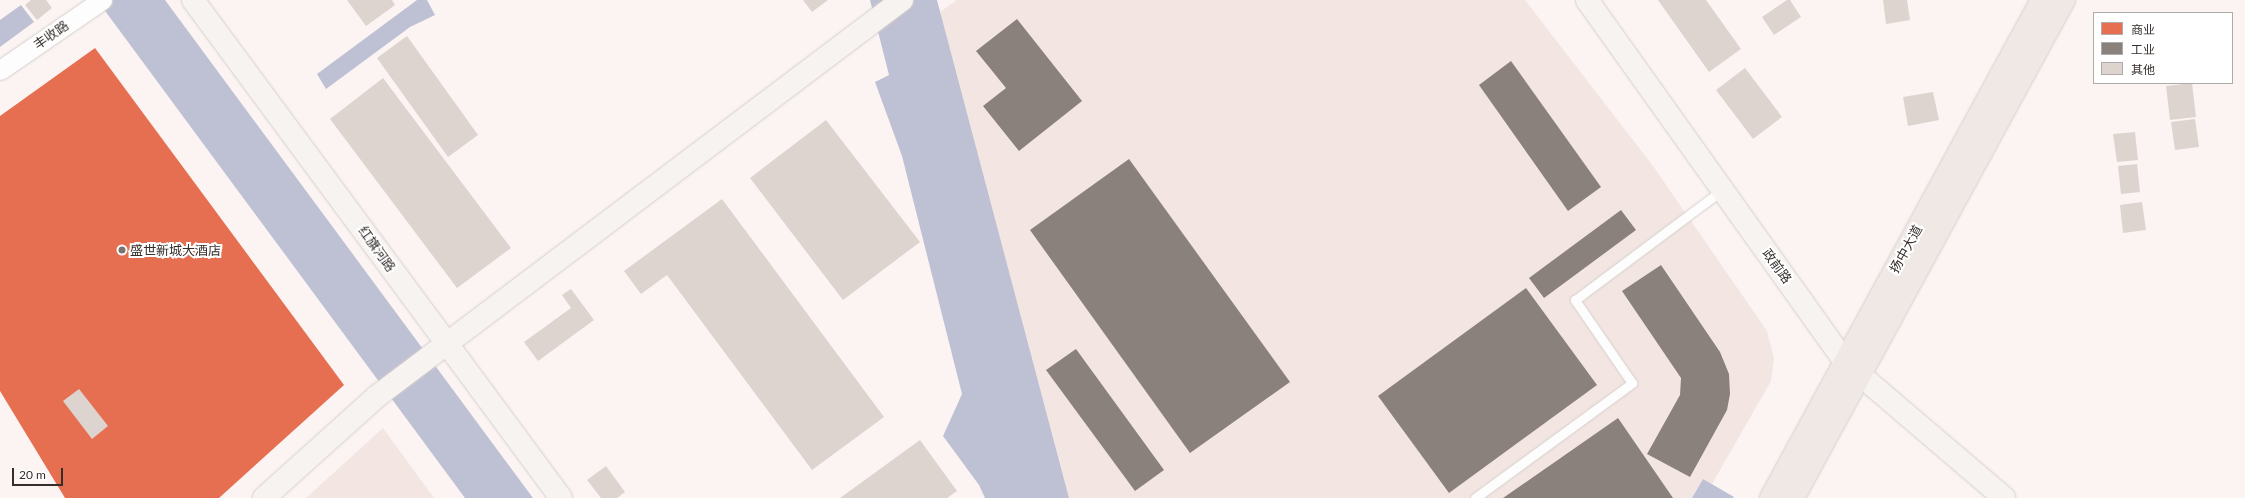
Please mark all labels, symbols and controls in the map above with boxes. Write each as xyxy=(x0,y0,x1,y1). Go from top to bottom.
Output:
legend xyxy=(2093,12,2233,84)
street label: 丰收路 xyxy=(31,17,71,53)
text: 商业 xyxy=(2131,22,2155,37)
text: 工业 xyxy=(2131,42,2155,57)
text: 其他 xyxy=(2131,62,2155,77)
street label: 扬中大道 xyxy=(1887,222,1925,276)
street label: 红旗河路 xyxy=(355,223,399,275)
place label: 盛世新城大酒店 xyxy=(130,242,221,258)
marker: 盛世新城大酒店 xyxy=(117,245,127,255)
street label: 政前路 xyxy=(1759,246,1795,286)
scale bar xyxy=(14,460,65,486)
text: 20 m xyxy=(19,467,46,482)

